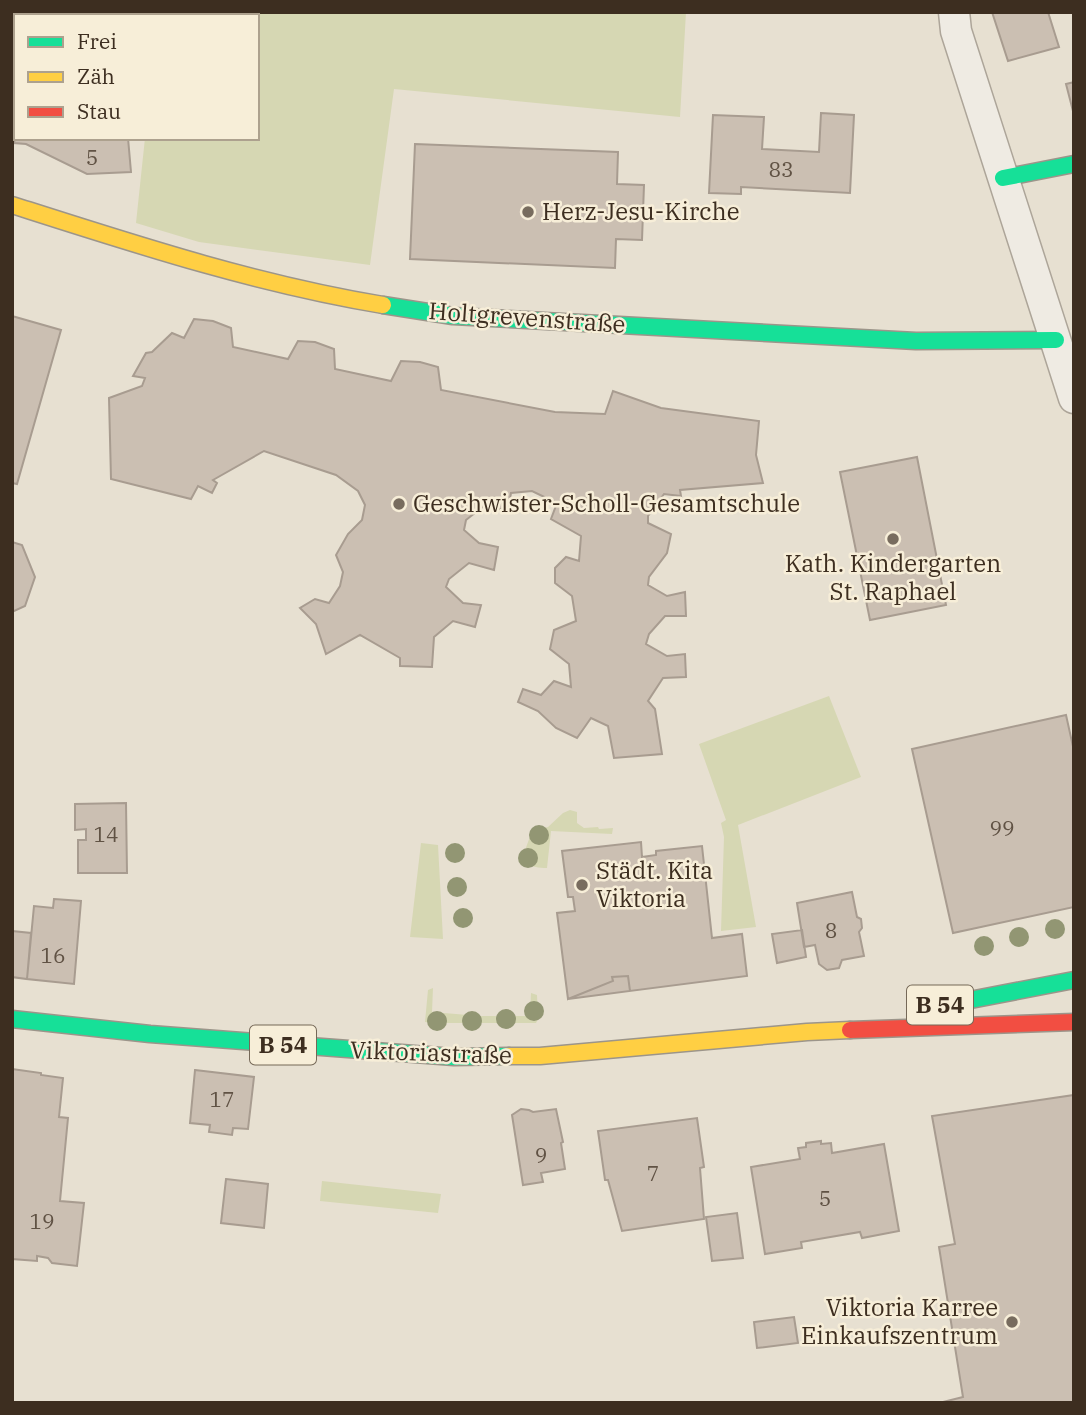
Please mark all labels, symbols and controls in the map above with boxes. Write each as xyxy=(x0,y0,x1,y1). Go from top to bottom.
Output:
legend xyxy=(14,14,259,140)
text: Frei xyxy=(77,27,117,55)
text: Zäh xyxy=(77,62,115,90)
text: Stau xyxy=(77,97,121,125)
house number: 5 xyxy=(86,143,98,171)
house number: 83 xyxy=(768,155,794,183)
place label: Herz-Jesu-Kirche xyxy=(542,195,740,227)
marker: Herz-Jesu-Kirche xyxy=(520,204,536,220)
street label: Holtgrevenstraße xyxy=(428,294,627,340)
place label: Geschwister-Scholl-Gesamtschule xyxy=(413,487,800,519)
marker: Geschwister-Scholl-Gesamtschule xyxy=(391,496,407,512)
marker: Kath. Kindergarten St. Raphael xyxy=(885,531,901,547)
place label: Kath. Kindergarten St. Raphael xyxy=(785,547,1001,607)
house number: 99 xyxy=(989,814,1015,842)
house number: 14 xyxy=(93,820,119,848)
place label: Städt. Kita Viktoria xyxy=(596,854,713,914)
marker: Städt. Kita Viktoria xyxy=(574,877,590,893)
house number: 8 xyxy=(825,916,837,944)
house number: 16 xyxy=(40,941,66,969)
road number: B 54 xyxy=(907,986,973,1024)
road number: B 54 xyxy=(250,1026,316,1064)
street label: Viktoriastraße xyxy=(349,1033,513,1071)
house number: 17 xyxy=(209,1085,235,1113)
house number: 9 xyxy=(535,1141,547,1169)
house number: 7 xyxy=(647,1159,659,1187)
house number: 5 xyxy=(819,1184,831,1212)
house number: 19 xyxy=(29,1207,55,1235)
place label: Viktoria Karree Einkaufszentrum xyxy=(801,1291,998,1351)
marker: Viktoria Karree Einkaufszentrum xyxy=(1004,1314,1020,1330)

